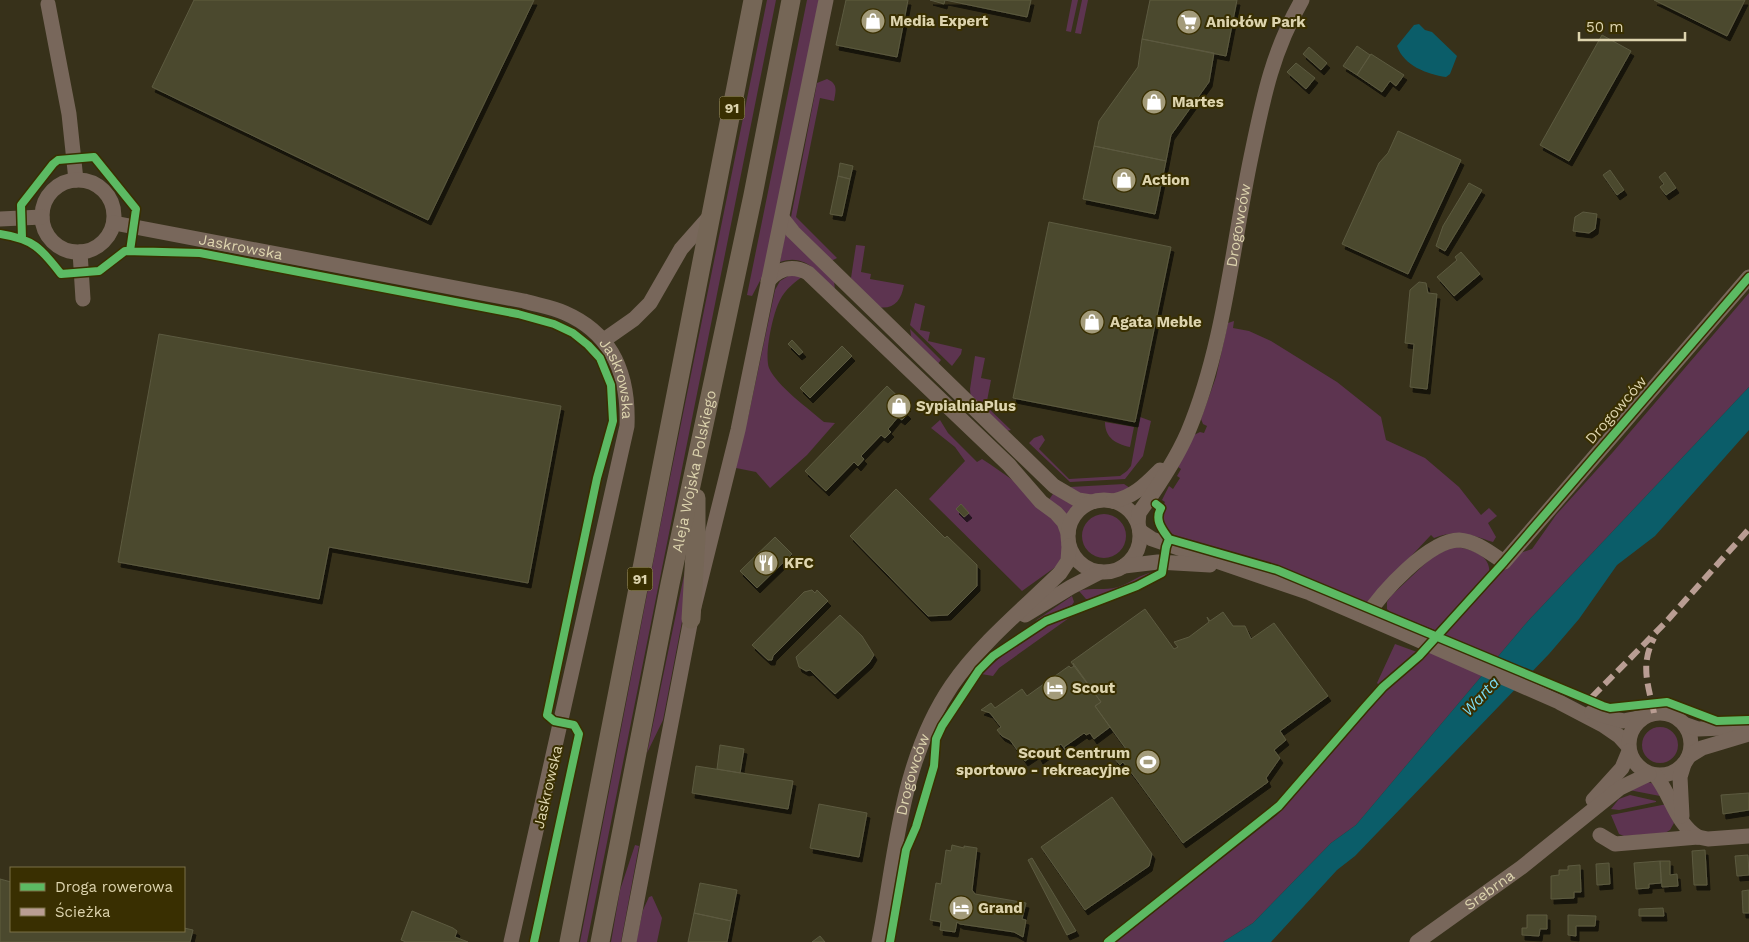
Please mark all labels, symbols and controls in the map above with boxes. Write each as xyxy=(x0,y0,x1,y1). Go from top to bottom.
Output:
shop icon: Media Expert xyxy=(860,8,886,34)
supermarket icon: Aniołów Park xyxy=(1176,9,1202,35)
scale bar xyxy=(1579,10,1685,42)
place label: Media Expert xyxy=(890,12,989,30)
place label: Aniołów Park xyxy=(1206,13,1306,31)
text: 50 m xyxy=(1586,18,1623,36)
shop icon: Martes xyxy=(1141,89,1167,115)
place label: Martes xyxy=(1172,93,1224,111)
road number: 91 xyxy=(720,96,744,120)
shop icon: Action xyxy=(1111,167,1137,193)
place label: Action xyxy=(1142,171,1190,189)
street label: Drogowców xyxy=(1222,182,1255,269)
street label: Jaskrowska xyxy=(197,230,285,264)
shop icon: Agata Meble xyxy=(1079,309,1105,335)
place label: Agata Meble xyxy=(1110,313,1202,331)
street label: Jaskrowska xyxy=(595,334,636,420)
street label: Drogowców xyxy=(1582,372,1651,448)
street label: Aleja Wojska Polskiego xyxy=(668,389,720,554)
shop icon: SypialniaPlus xyxy=(886,393,912,419)
place label: SypialniaPlus xyxy=(916,397,1016,415)
restaurant icon: KFC xyxy=(753,550,779,576)
place label: KFC xyxy=(784,554,814,572)
road number: 91 xyxy=(628,568,652,590)
water label: Warta xyxy=(1458,673,1503,720)
hotel icon: Scout xyxy=(1042,675,1068,701)
place label: Scout xyxy=(1072,679,1115,697)
street label: Drogowców xyxy=(892,731,934,817)
street label: Jaskrowska xyxy=(530,743,566,830)
place label: Scout Centrum sportowo - rekreacyjne xyxy=(956,744,1130,779)
sports icon: Scout Centrum sportowo - rekreacyjne xyxy=(1135,749,1161,775)
street label: Srebrna xyxy=(1461,866,1518,914)
legend xyxy=(10,867,185,932)
text: Droga rowerowa xyxy=(55,878,173,896)
hotel icon: Grand xyxy=(948,895,974,921)
place label: Grand xyxy=(978,899,1023,917)
text: Ścieżka xyxy=(55,902,111,921)

